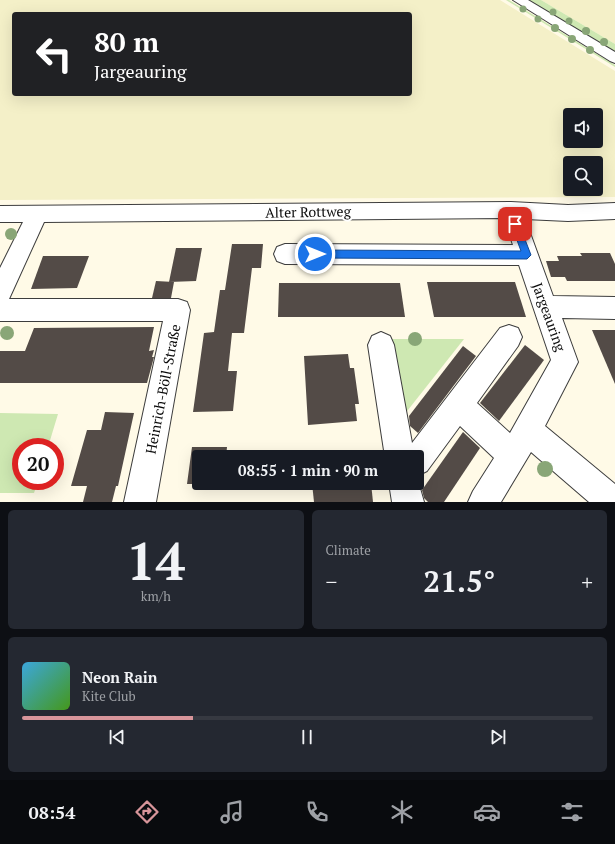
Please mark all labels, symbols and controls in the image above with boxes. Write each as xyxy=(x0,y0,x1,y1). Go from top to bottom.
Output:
text: 80 m xyxy=(94,23,159,60)
icon: left xyxy=(28,28,80,80)
text: Jargeauring xyxy=(94,59,187,83)
map controls xyxy=(563,108,603,196)
button: sound xyxy=(563,108,603,148)
button: search xyxy=(563,156,603,196)
street label: Alter Rottweg xyxy=(265,201,352,222)
pin xyxy=(498,207,532,241)
icon: arrive xyxy=(504,213,526,235)
position arrow xyxy=(294,233,336,275)
street label: Jargeauring xyxy=(528,280,571,354)
street label: Heinrich-Böll-Straße xyxy=(141,322,184,455)
speed limit sign: 20 xyxy=(12,438,64,490)
text: 08:55 · 1 min · 90 m xyxy=(238,460,378,480)
text: 14 xyxy=(126,526,185,595)
text: Climate xyxy=(326,541,371,559)
text: 21.5° xyxy=(423,561,495,601)
text: − xyxy=(326,567,337,596)
text: + xyxy=(581,567,593,596)
text: km/h xyxy=(141,587,171,605)
text: Neon Rain xyxy=(82,667,158,687)
text: Kite Club xyxy=(82,687,136,705)
icon: previous xyxy=(106,726,128,748)
icon: pause xyxy=(296,726,318,748)
icon: next xyxy=(487,726,509,748)
icon: directions xyxy=(133,798,161,826)
icon: music xyxy=(218,798,246,826)
icon: phone xyxy=(303,798,331,826)
icon: climate xyxy=(388,798,416,826)
icon: car xyxy=(473,798,501,826)
icon: filters xyxy=(558,798,586,826)
text: 08:54 xyxy=(29,800,75,824)

